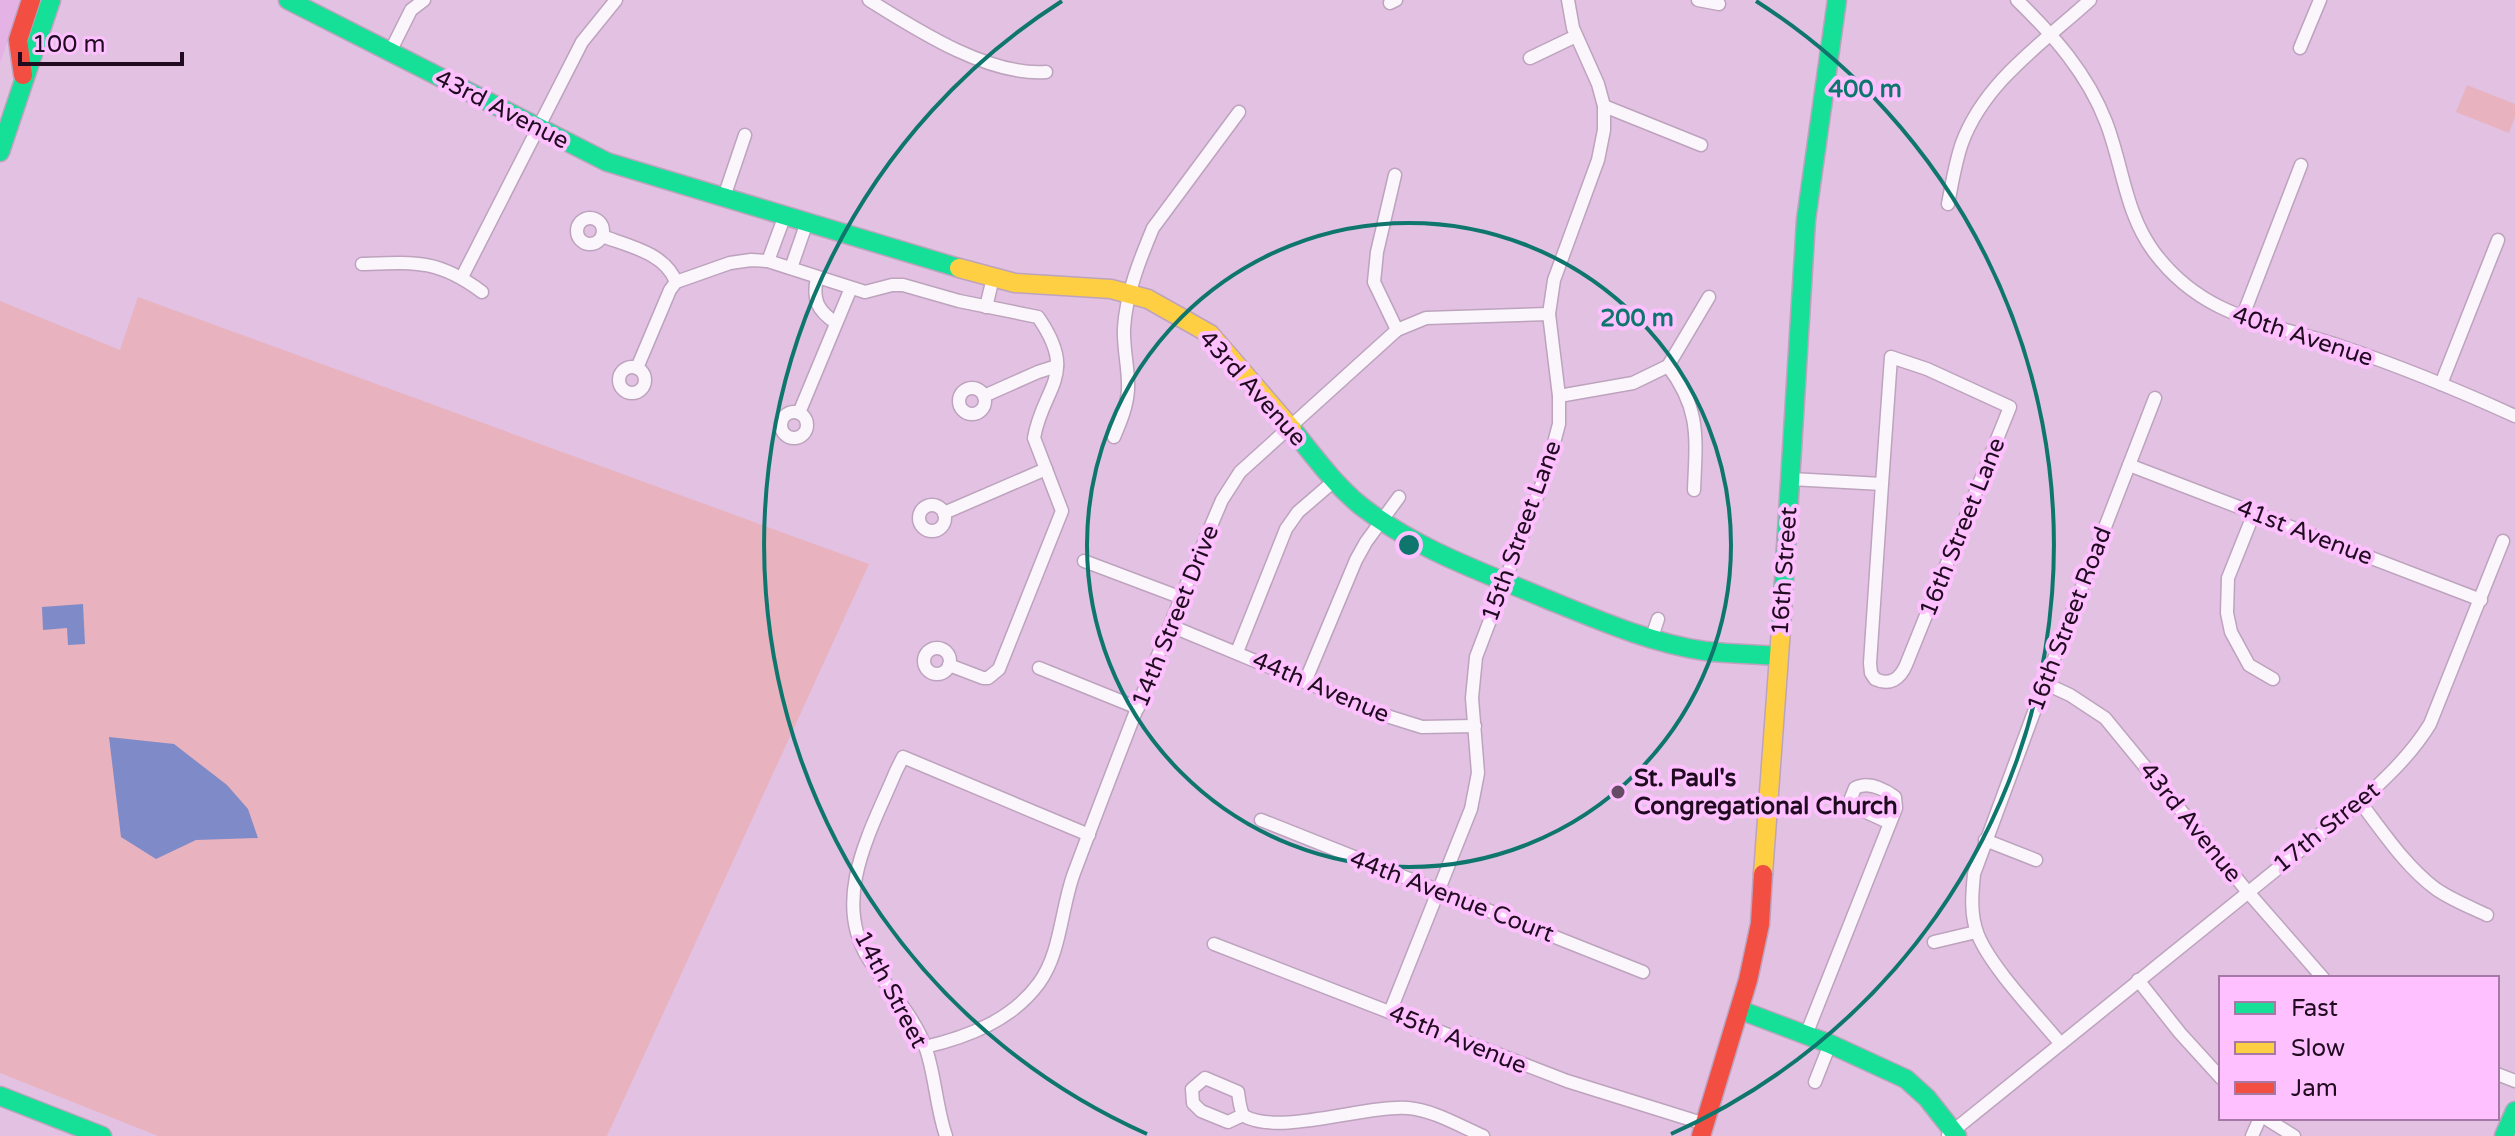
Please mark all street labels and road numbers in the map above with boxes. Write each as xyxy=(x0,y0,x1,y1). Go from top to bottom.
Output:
street label: 43rd Avenue xyxy=(430,63,574,156)
street label: 40th Avenue xyxy=(2229,300,2377,373)
street label: 43rd Avenue xyxy=(1193,324,1312,452)
street label: 16th Street Lane xyxy=(1913,433,2012,621)
street label: 15th Street Lane xyxy=(1475,437,1568,626)
street label: 41st Avenue xyxy=(2233,493,2377,572)
street label: 16th Street xyxy=(1766,506,1803,636)
street label: 14th Street Drive xyxy=(1126,521,1225,712)
street label: 16th Street Road xyxy=(2021,523,2118,716)
street label: 44th Avenue xyxy=(1248,646,1394,729)
street label: 43rd Avenue xyxy=(2133,756,2248,888)
street label: 17th Street xyxy=(2267,776,2385,879)
street label: 44th Avenue Court xyxy=(1346,844,1558,949)
street label: 14th Street xyxy=(848,926,934,1053)
street label: 45th Avenue xyxy=(1385,999,1531,1080)

